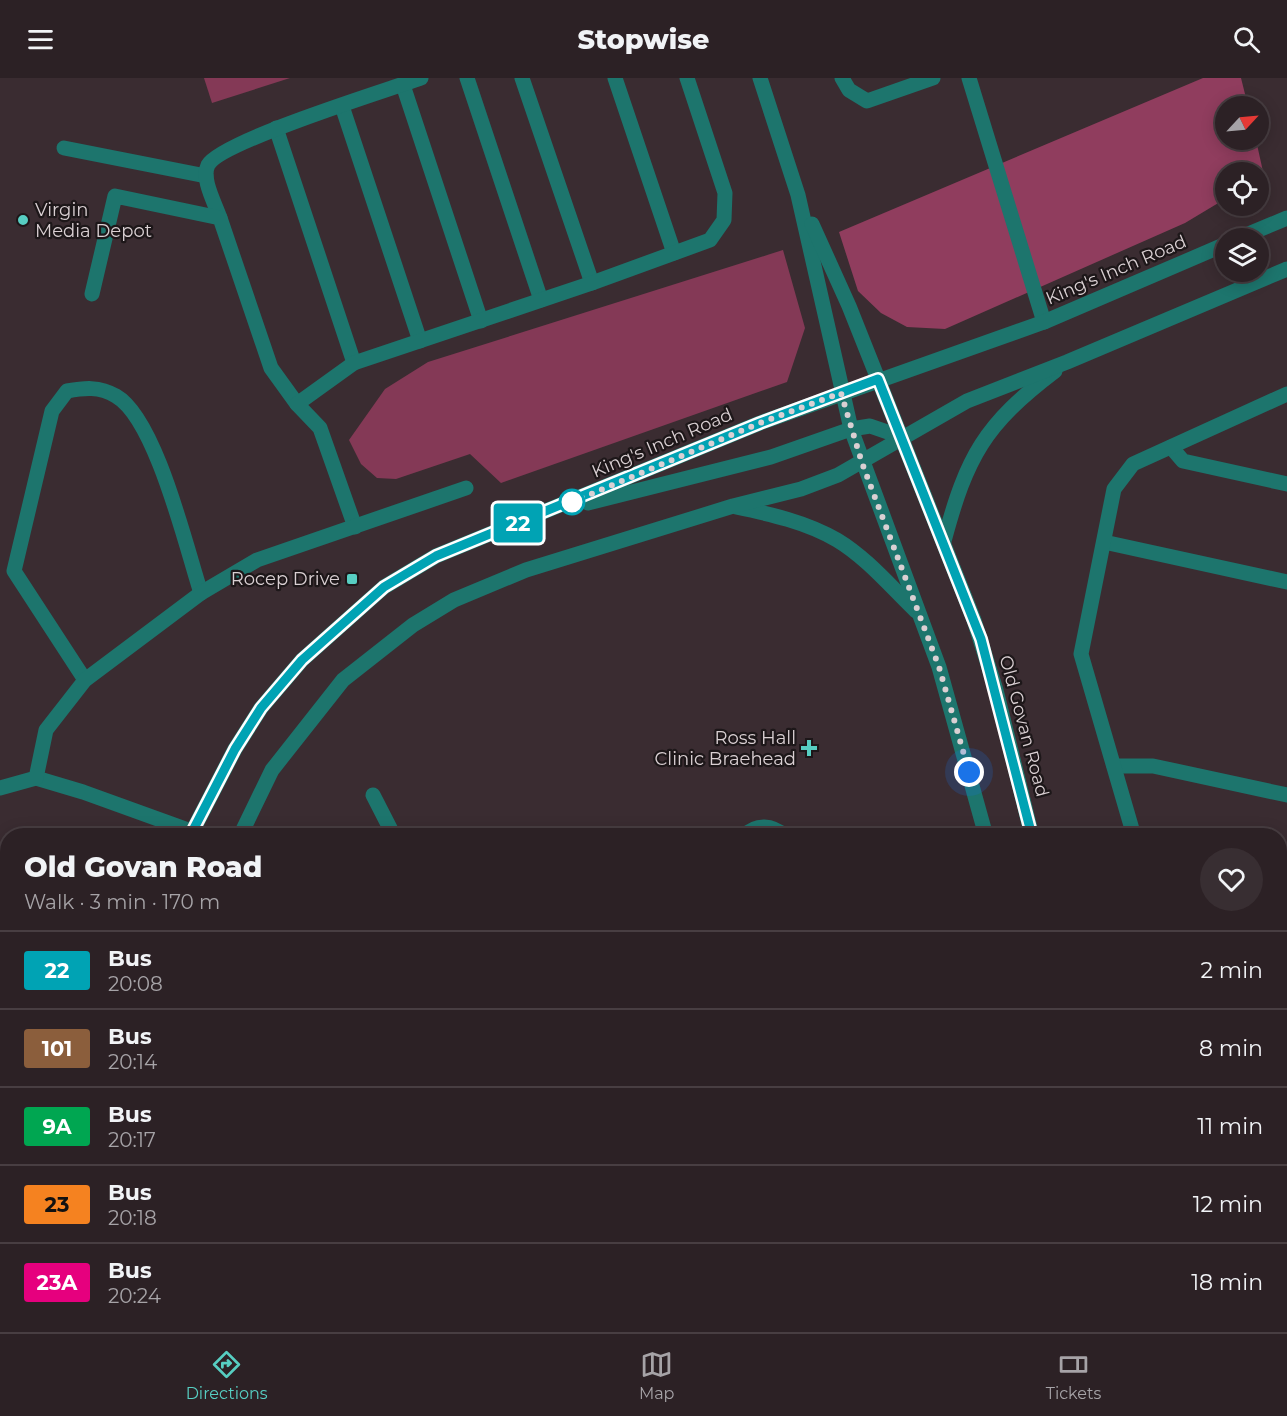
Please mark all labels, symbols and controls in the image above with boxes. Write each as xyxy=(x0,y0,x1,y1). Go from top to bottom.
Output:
icon: menu xyxy=(24,23,57,56)
text: Stopwise xyxy=(578,23,709,56)
icon: search xyxy=(1230,23,1263,56)
north arrow xyxy=(1215,96,1269,150)
map controls xyxy=(1215,96,1269,282)
button: locate xyxy=(1215,162,1269,216)
place label: Virgin Media Depot xyxy=(35,199,152,242)
marker: Virgin Media Depot xyxy=(16,213,30,227)
button: layers xyxy=(1215,228,1269,282)
street label: King's Inch Road xyxy=(1042,230,1190,310)
street label: King's Inch Road xyxy=(588,403,736,483)
unlabelled marker xyxy=(559,489,585,515)
line badge: 22 xyxy=(491,504,545,542)
text: 22 xyxy=(506,511,530,536)
place label: Rocep Drive xyxy=(231,568,340,590)
marker: Rocep Drive xyxy=(345,572,359,586)
street label: Old Govan Road xyxy=(995,653,1053,799)
place label: Ross Hall Clinic Braehead xyxy=(655,727,796,770)
marker: Ross Hall Clinic Braehead xyxy=(800,739,818,757)
your location xyxy=(954,757,984,787)
button: heart xyxy=(1200,848,1263,911)
text: Old Govan Road xyxy=(24,850,262,884)
text: Walk · 3 min · 170 m xyxy=(24,890,220,914)
text: Bus xyxy=(108,945,152,972)
text: 2 min xyxy=(1201,957,1263,984)
text: 22 xyxy=(45,958,69,983)
text: 20:08 xyxy=(108,972,163,996)
text: Bus xyxy=(108,1023,152,1050)
text: 8 min xyxy=(1199,1035,1263,1062)
text: 101 xyxy=(42,1036,72,1061)
text: 20:14 xyxy=(108,1050,157,1074)
text: Bus xyxy=(108,1101,152,1128)
text: 11 min xyxy=(1197,1113,1263,1140)
text: 9A xyxy=(42,1114,72,1139)
text: 20:17 xyxy=(108,1128,156,1152)
text: Bus xyxy=(108,1179,152,1206)
text: 12 min xyxy=(1193,1191,1263,1218)
text: 23 xyxy=(45,1192,69,1217)
text: 20:18 xyxy=(108,1206,157,1230)
text: Bus xyxy=(108,1257,152,1284)
text: 18 min xyxy=(1191,1269,1263,1296)
text: 23A xyxy=(37,1270,77,1295)
text: 20:24 xyxy=(108,1284,161,1308)
tab: Directions xyxy=(186,1348,268,1403)
tab: Map xyxy=(639,1348,674,1403)
tab: Tickets xyxy=(1046,1348,1101,1403)

